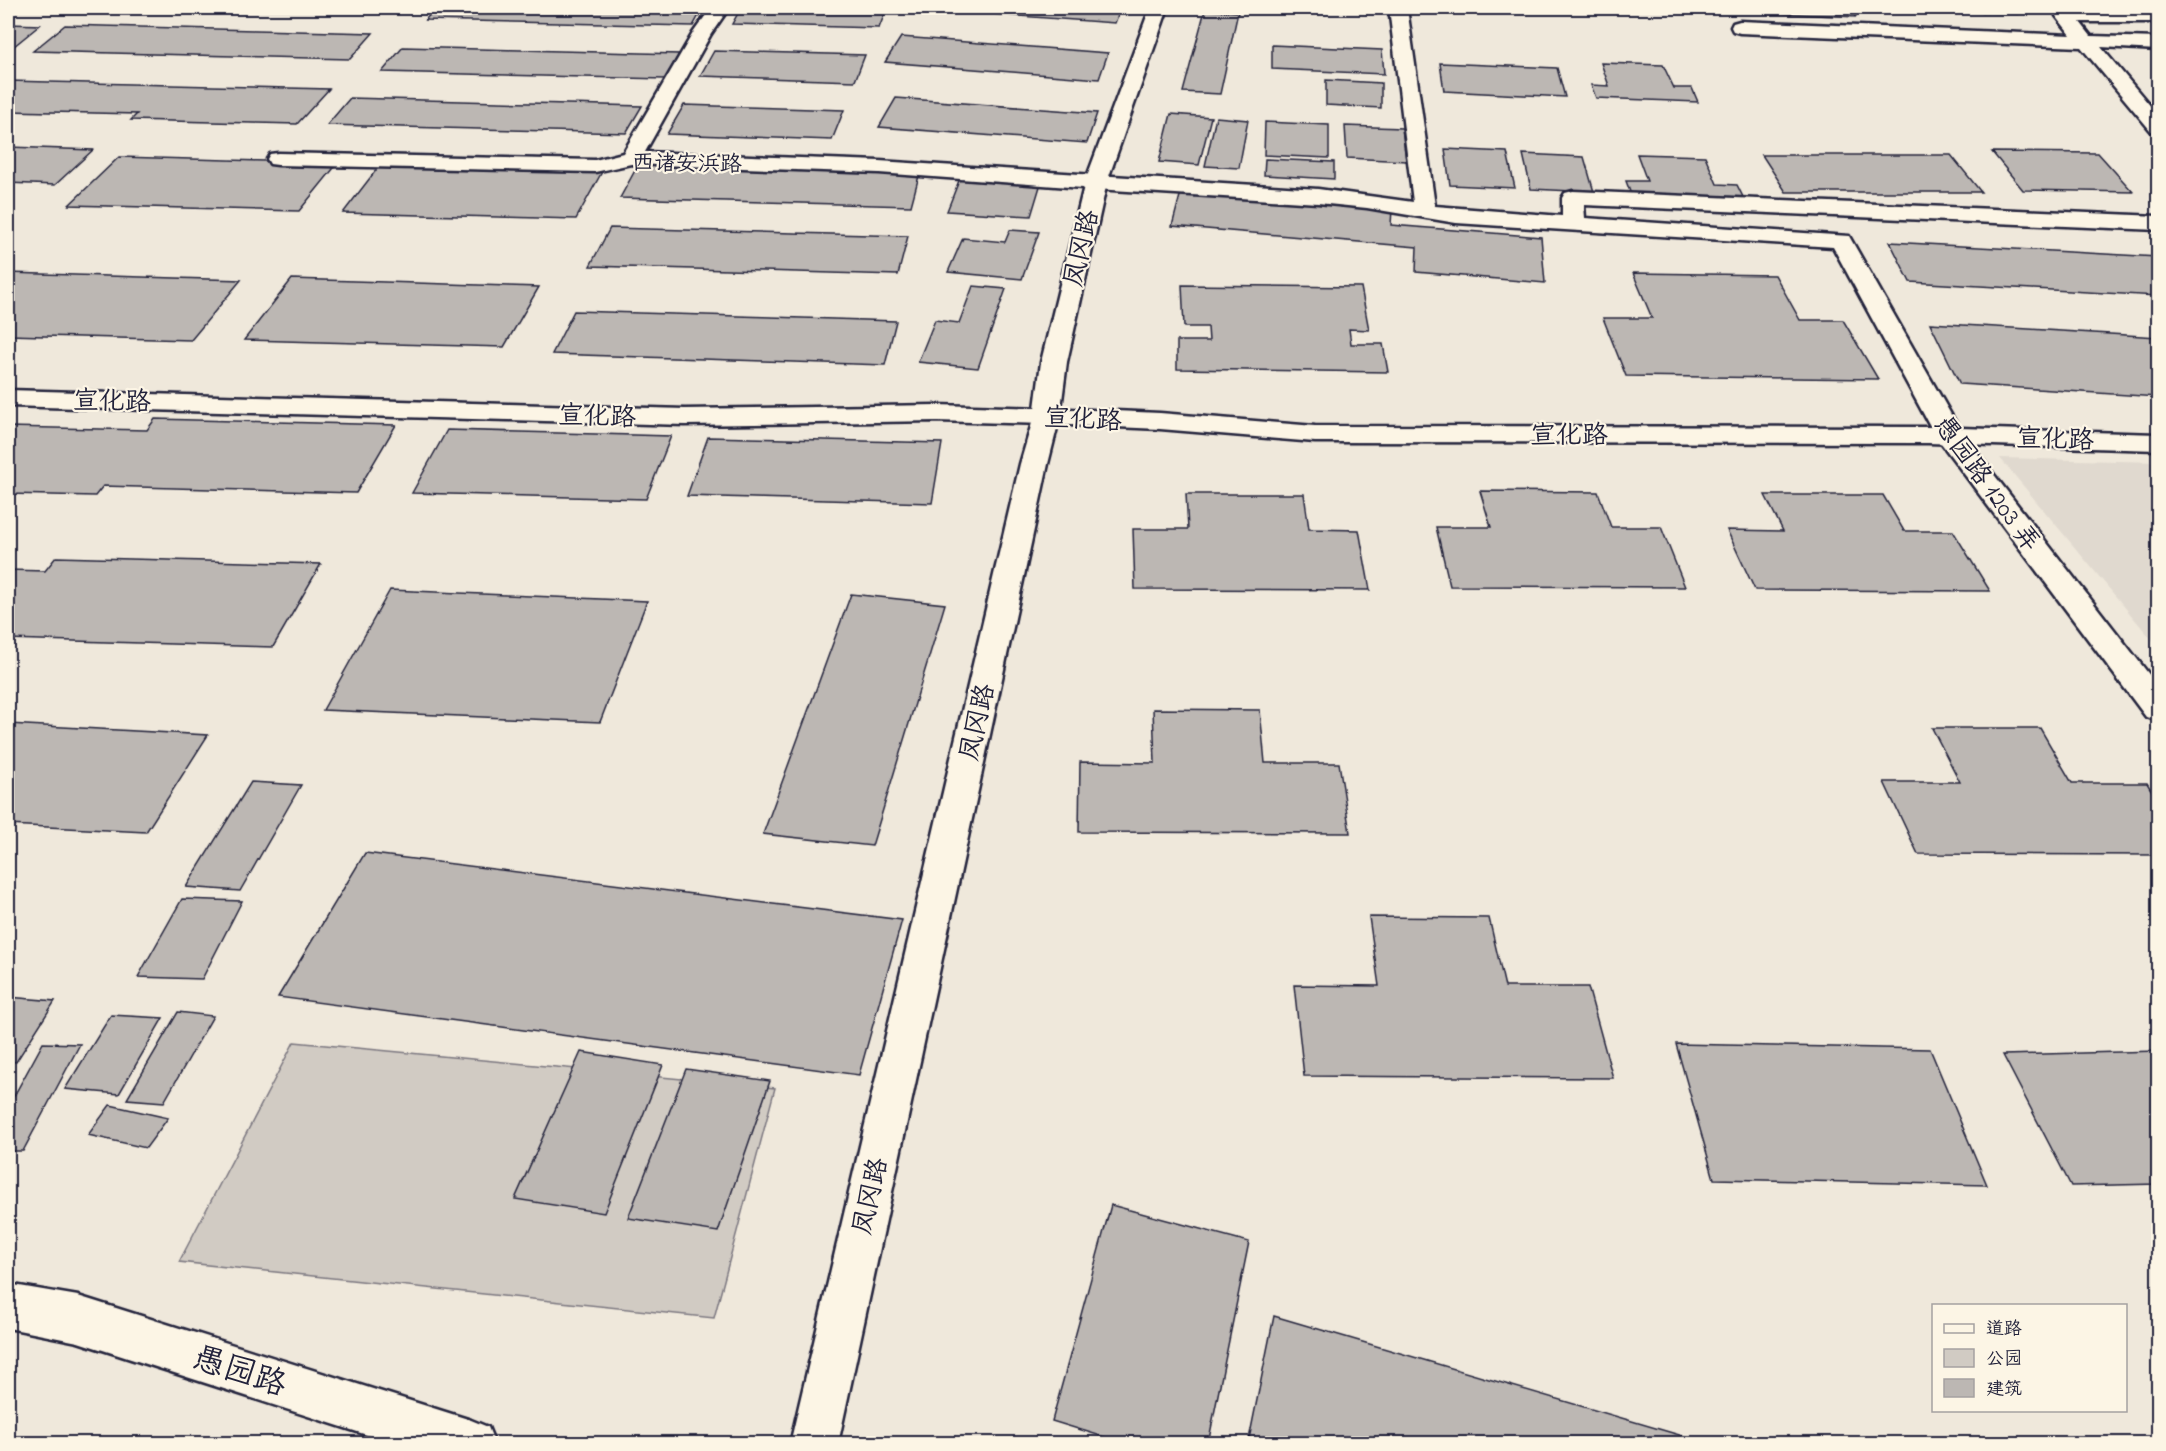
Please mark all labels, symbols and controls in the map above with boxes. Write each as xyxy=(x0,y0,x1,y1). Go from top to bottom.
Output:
street label: 西诸安浜路 xyxy=(632,148,742,182)
street label: 凤冈路 xyxy=(1056,206,1110,291)
street label: 宣化路 xyxy=(73,383,151,423)
street label: 宣化路 xyxy=(557,398,637,438)
street label: 宣化路 xyxy=(1043,400,1123,442)
street label: 愚园路 1203 弄 xyxy=(1923,409,2048,561)
street label: 宣化路 xyxy=(1530,418,1608,456)
street label: 宣化路 xyxy=(2015,421,2095,461)
street label: 凤冈路 xyxy=(952,680,1006,765)
street label: 凤冈路 xyxy=(845,1154,899,1239)
legend xyxy=(1932,1304,2127,1412)
text: 道路 xyxy=(1986,1317,2022,1343)
street label: 愚园路 xyxy=(186,1336,292,1411)
text: 公园 xyxy=(1986,1347,2022,1373)
text: 建筑 xyxy=(1986,1377,2022,1403)

